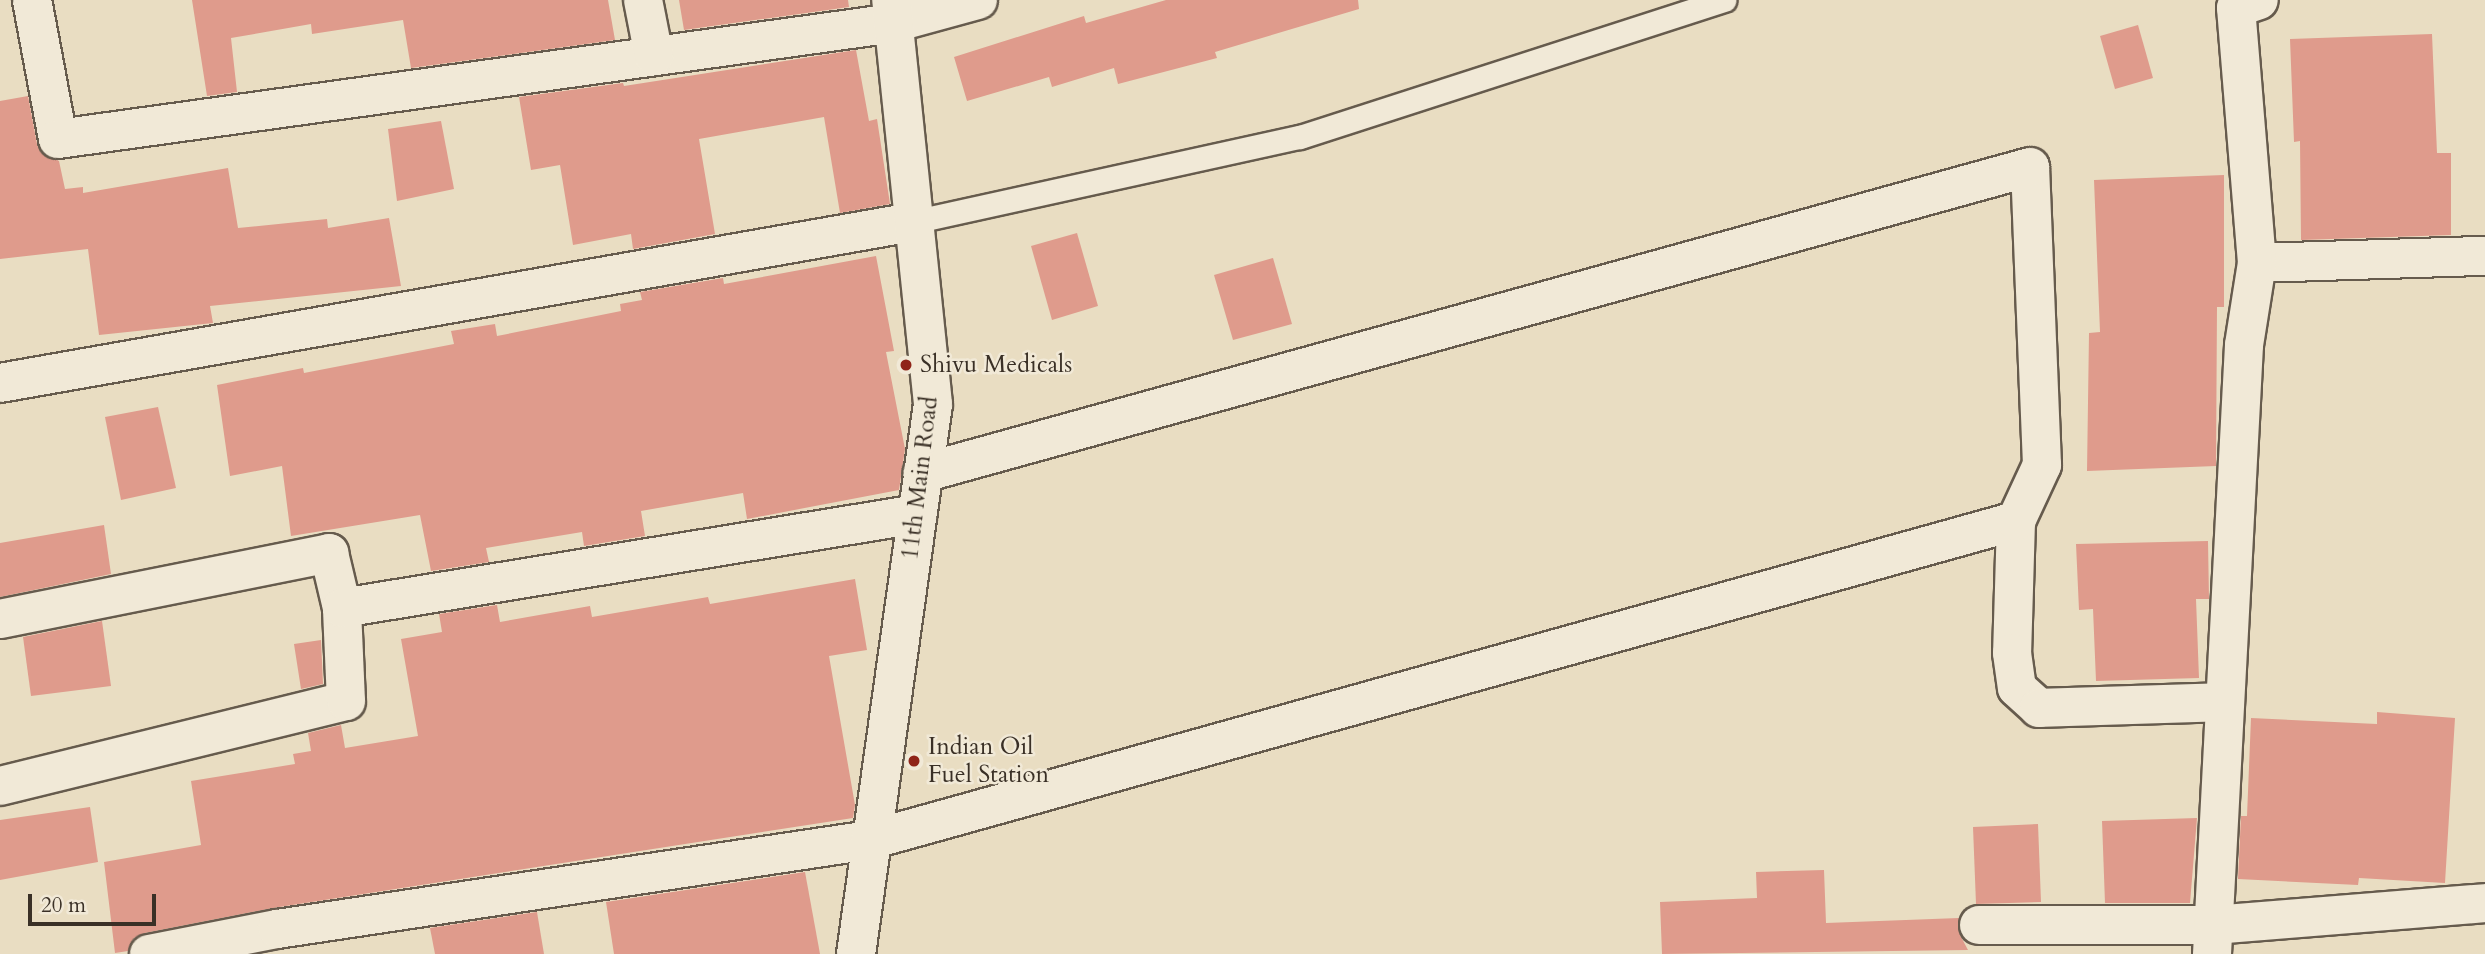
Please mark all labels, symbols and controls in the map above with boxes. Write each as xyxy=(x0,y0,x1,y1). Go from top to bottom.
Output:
place label: Shivu Medicals xyxy=(920,351,1072,379)
marker: Shivu Medicals xyxy=(898,357,914,373)
street label: 11th Main Road xyxy=(896,395,944,561)
place label: Indian Oil Fuel Station xyxy=(928,733,1049,789)
marker: Indian Oil Fuel Station xyxy=(906,753,922,769)
scale bar xyxy=(32,880,159,924)
text: 20 m xyxy=(41,891,86,920)

